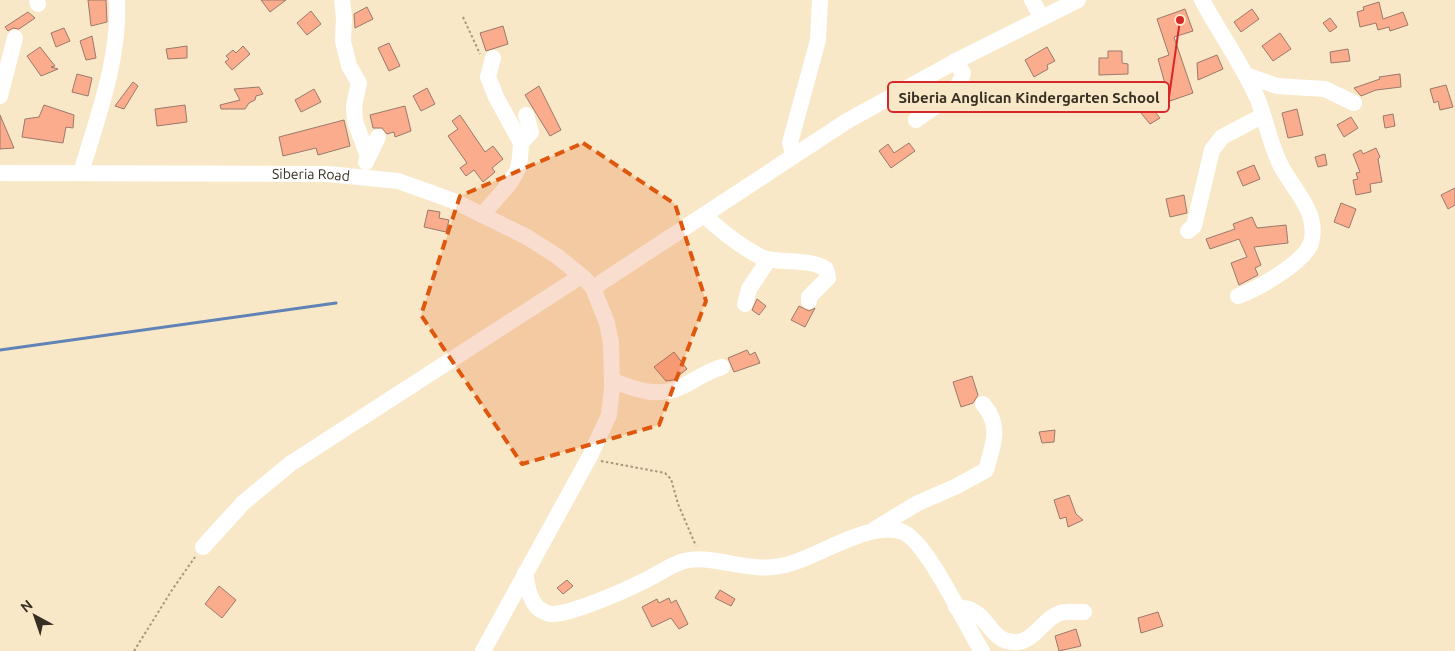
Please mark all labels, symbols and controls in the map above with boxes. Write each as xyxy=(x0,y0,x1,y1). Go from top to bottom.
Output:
callout: Siberia Anglican Kindergarten School xyxy=(888,82,1169,112)
text: Siberia Anglican Kindergarten School xyxy=(898,89,1160,106)
street label: Siberia Road xyxy=(272,166,351,184)
north arrow xyxy=(10,591,60,641)
text: N xyxy=(17,597,36,616)

